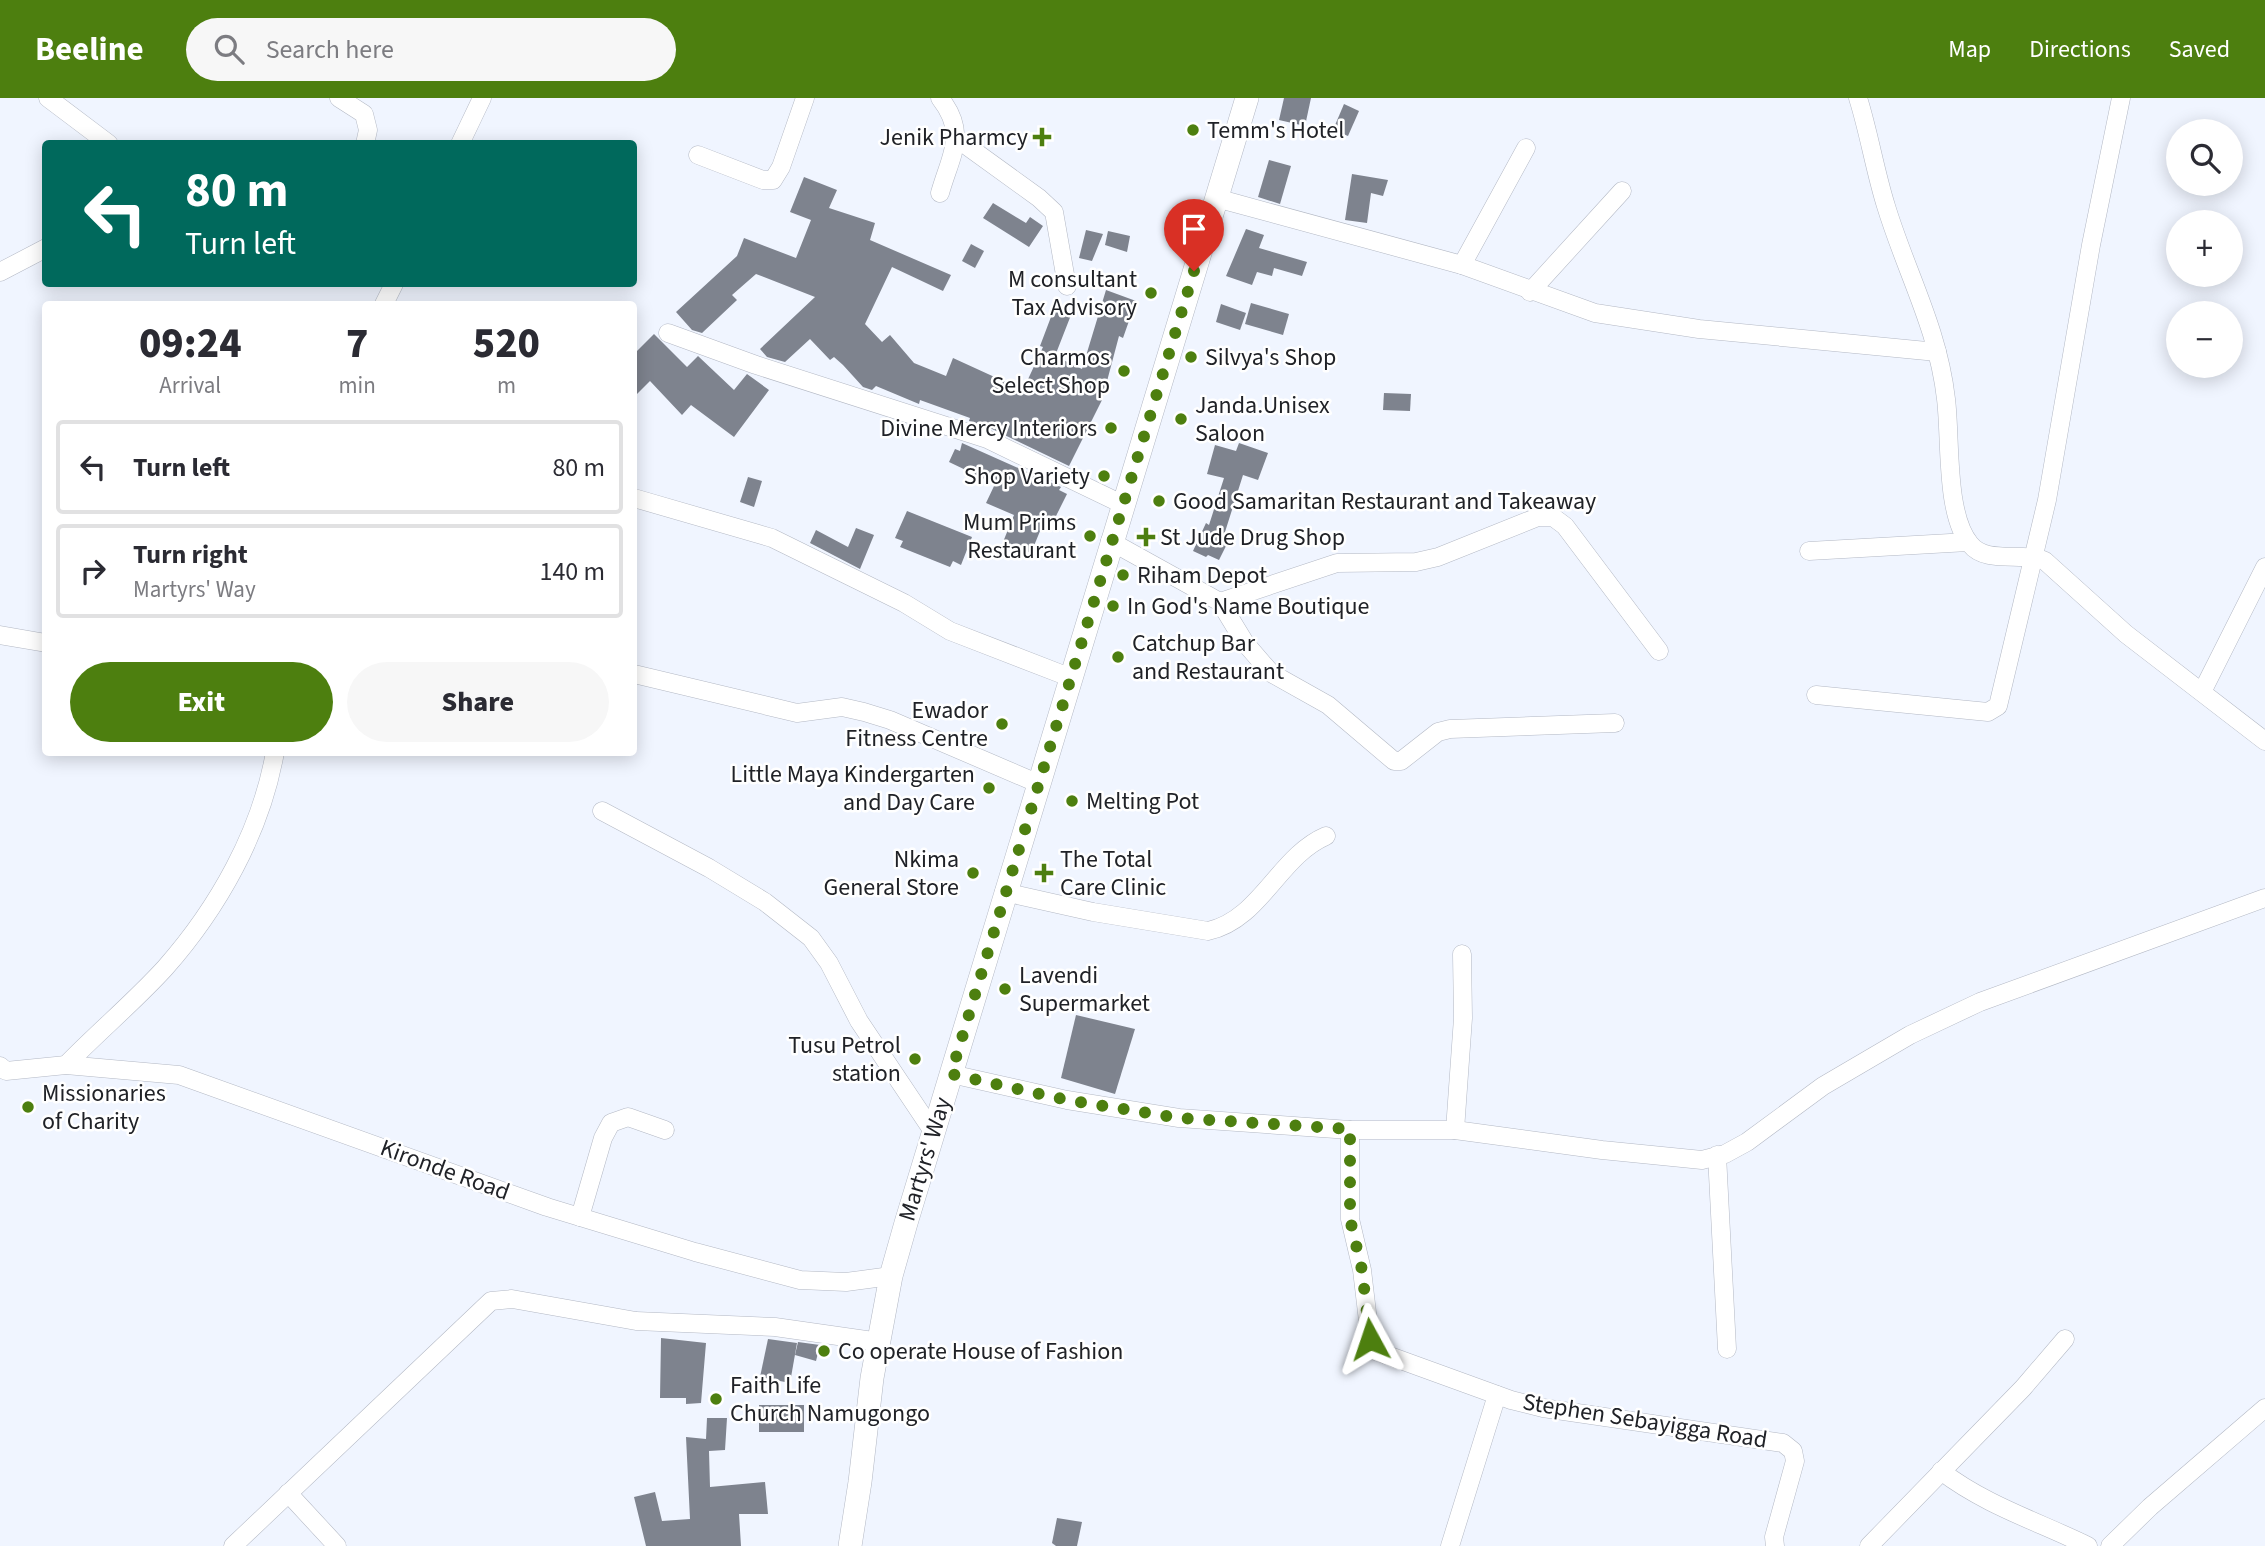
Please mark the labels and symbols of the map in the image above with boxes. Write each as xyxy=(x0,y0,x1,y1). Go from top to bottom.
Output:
place label: Temm's Hotel xyxy=(1207,113,1344,148)
place label: Jenik Pharmcy xyxy=(880,120,1028,155)
marker: Temm's Hotel xyxy=(1185,122,1201,138)
marker: Jenik Pharmcy xyxy=(1034,129,1050,145)
pin xyxy=(1164,199,1224,271)
place label: M consultant Tax Advisory xyxy=(1008,262,1137,325)
marker: M consultant Tax Advisory xyxy=(1143,285,1159,301)
place label: Charmos Select Shop xyxy=(991,340,1110,403)
place label: Silvya's Shop xyxy=(1205,340,1336,375)
marker: Silvya's Shop xyxy=(1183,349,1199,365)
marker: Charmos Select Shop xyxy=(1116,363,1132,379)
place label: Janda.Unisex Saloon xyxy=(1195,388,1330,451)
place label: Divine Mercy Interiors xyxy=(880,411,1097,446)
marker: Janda.Unisex Saloon xyxy=(1173,411,1189,427)
marker: Divine Mercy Interiors xyxy=(1103,420,1119,436)
place label: Shop Variety xyxy=(964,459,1090,494)
marker: Shop Variety xyxy=(1096,468,1112,484)
place label: Good Samaritan Restaurant and Takeaway xyxy=(1173,484,1596,519)
marker: Good Samaritan Restaurant and Takeaway xyxy=(1151,493,1167,509)
place label: Mum Prims Restaurant xyxy=(963,505,1076,568)
place label: St Jude Drug Shop xyxy=(1160,520,1345,555)
marker: Mum Prims Restaurant xyxy=(1082,528,1098,544)
marker: St Jude Drug Shop xyxy=(1138,529,1154,545)
place label: Riham Depot xyxy=(1137,558,1267,593)
marker: Riham Depot xyxy=(1115,567,1131,583)
place label: In God's Name Boutique xyxy=(1127,589,1369,624)
marker: In God's Name Boutique xyxy=(1105,598,1121,614)
place label: Catchup Bar and Restaurant xyxy=(1132,626,1284,689)
marker: Catchup Bar and Restaurant xyxy=(1110,649,1126,665)
place label: Ewador Fitness Centre xyxy=(845,693,989,756)
marker: Ewador Fitness Centre xyxy=(994,716,1010,732)
place label: Little Maya Kindergarten and Day Care xyxy=(731,757,975,820)
marker: Little Maya Kindergarten and Day Care xyxy=(981,780,997,796)
place label: Melting Pot xyxy=(1086,784,1199,819)
marker: Melting Pot xyxy=(1064,793,1080,809)
place label: Nkima General Store xyxy=(823,842,959,905)
place label: The Total Care Clinic xyxy=(1060,842,1166,905)
marker: The Total Care Clinic xyxy=(1034,863,1054,883)
marker: Nkima General Store xyxy=(965,865,981,881)
place label: Lavendi Supermarket xyxy=(1019,958,1150,1021)
marker: Lavendi Supermarket xyxy=(997,981,1013,997)
place label: Tusu Petrol station xyxy=(788,1028,901,1091)
marker: Tusu Petrol station xyxy=(907,1051,923,1067)
place label: Missionaries of Charity xyxy=(42,1076,166,1139)
street label: Martyrs' Way xyxy=(890,1093,960,1225)
marker: Missionaries of Charity xyxy=(20,1099,36,1115)
street label: Kironde Road xyxy=(375,1130,515,1210)
position arrow xyxy=(1333,1302,1407,1376)
place label: Co operate House of Fashion xyxy=(838,1334,1123,1369)
marker: Co operate House of Fashion xyxy=(816,1343,832,1359)
place label: Faith Life Church Namugongo xyxy=(730,1368,930,1431)
street label: Stephen Sebayigga Road xyxy=(1520,1384,1770,1458)
marker: Faith Life Church Namugongo xyxy=(708,1391,724,1407)

